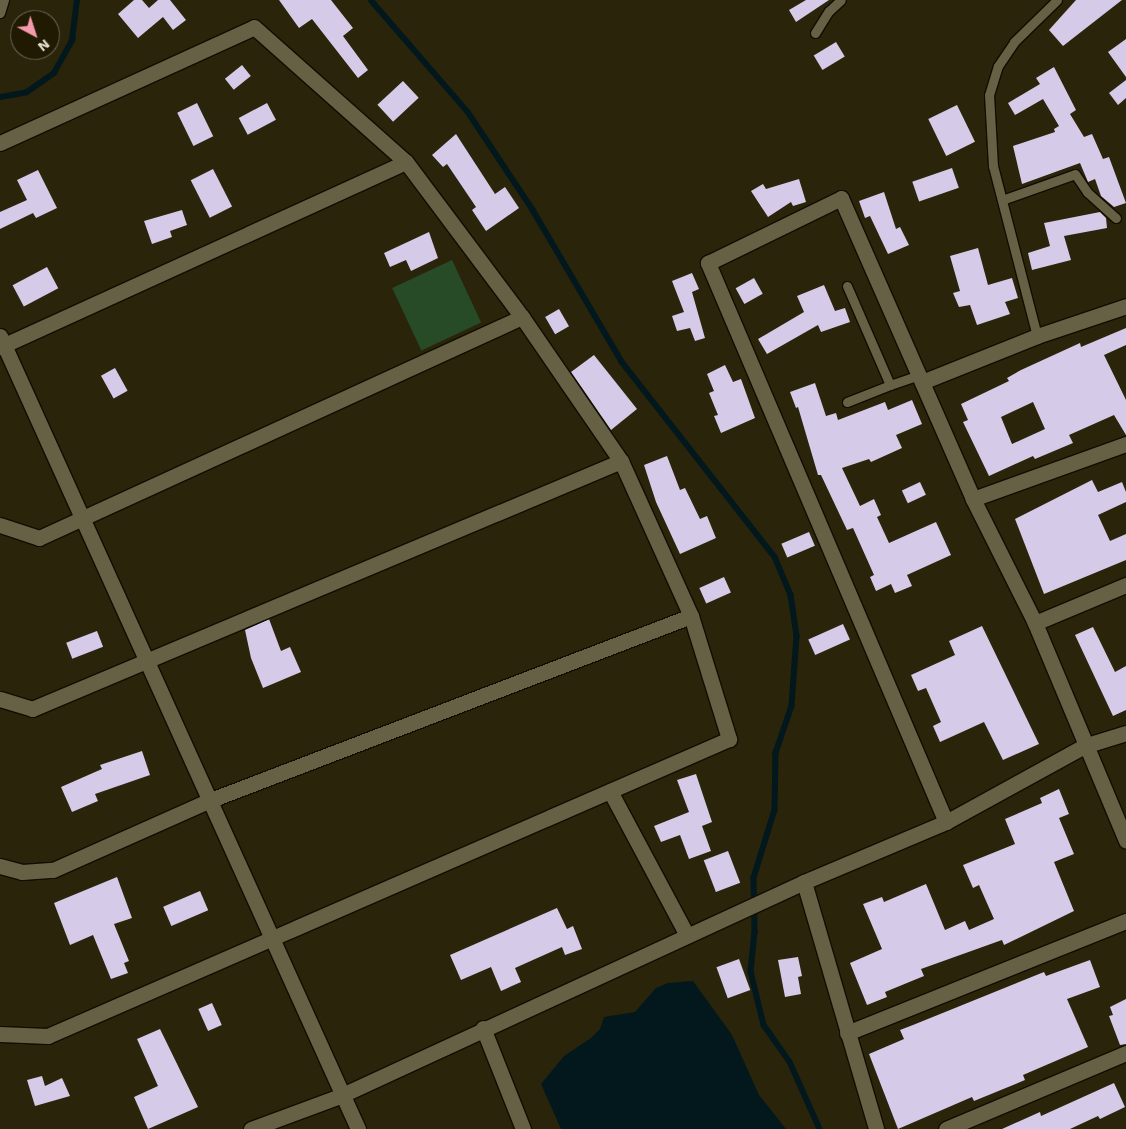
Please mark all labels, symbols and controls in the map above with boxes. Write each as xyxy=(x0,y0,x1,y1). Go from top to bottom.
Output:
north arrow xyxy=(10,10,60,60)
text: N xyxy=(35,36,53,55)

